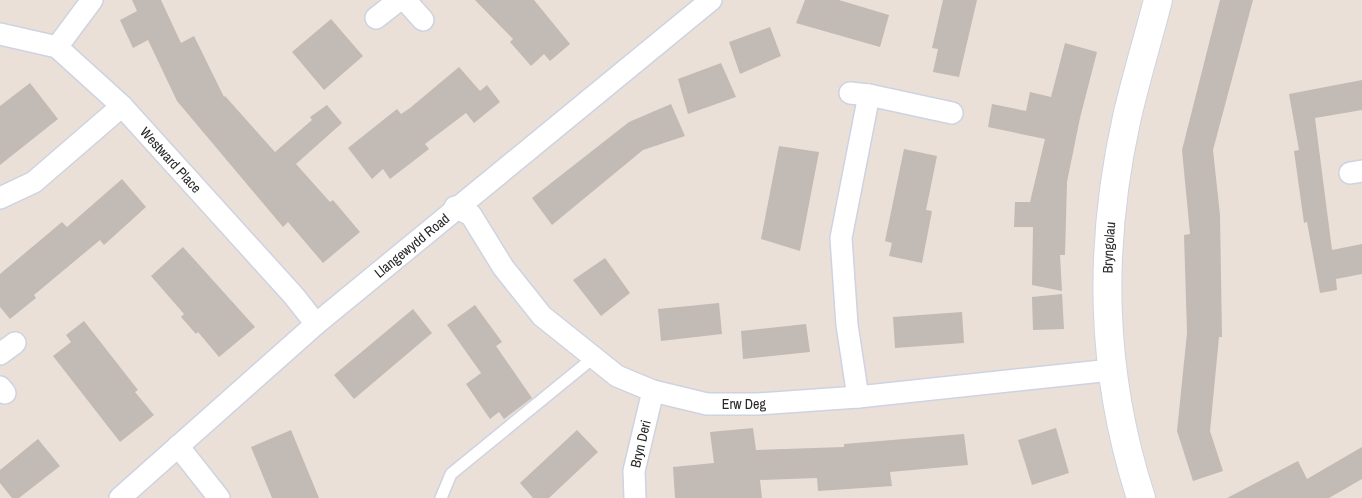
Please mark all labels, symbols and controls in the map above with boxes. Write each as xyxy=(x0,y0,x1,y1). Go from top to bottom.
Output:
street label: Westward Place xyxy=(136,123,205,197)
street label: Llangewydd Road xyxy=(371,209,453,282)
street label: Bryngolau xyxy=(1099,221,1119,274)
street label: Erw Deg xyxy=(722,394,767,413)
street label: Bryn Deri xyxy=(626,418,655,469)

